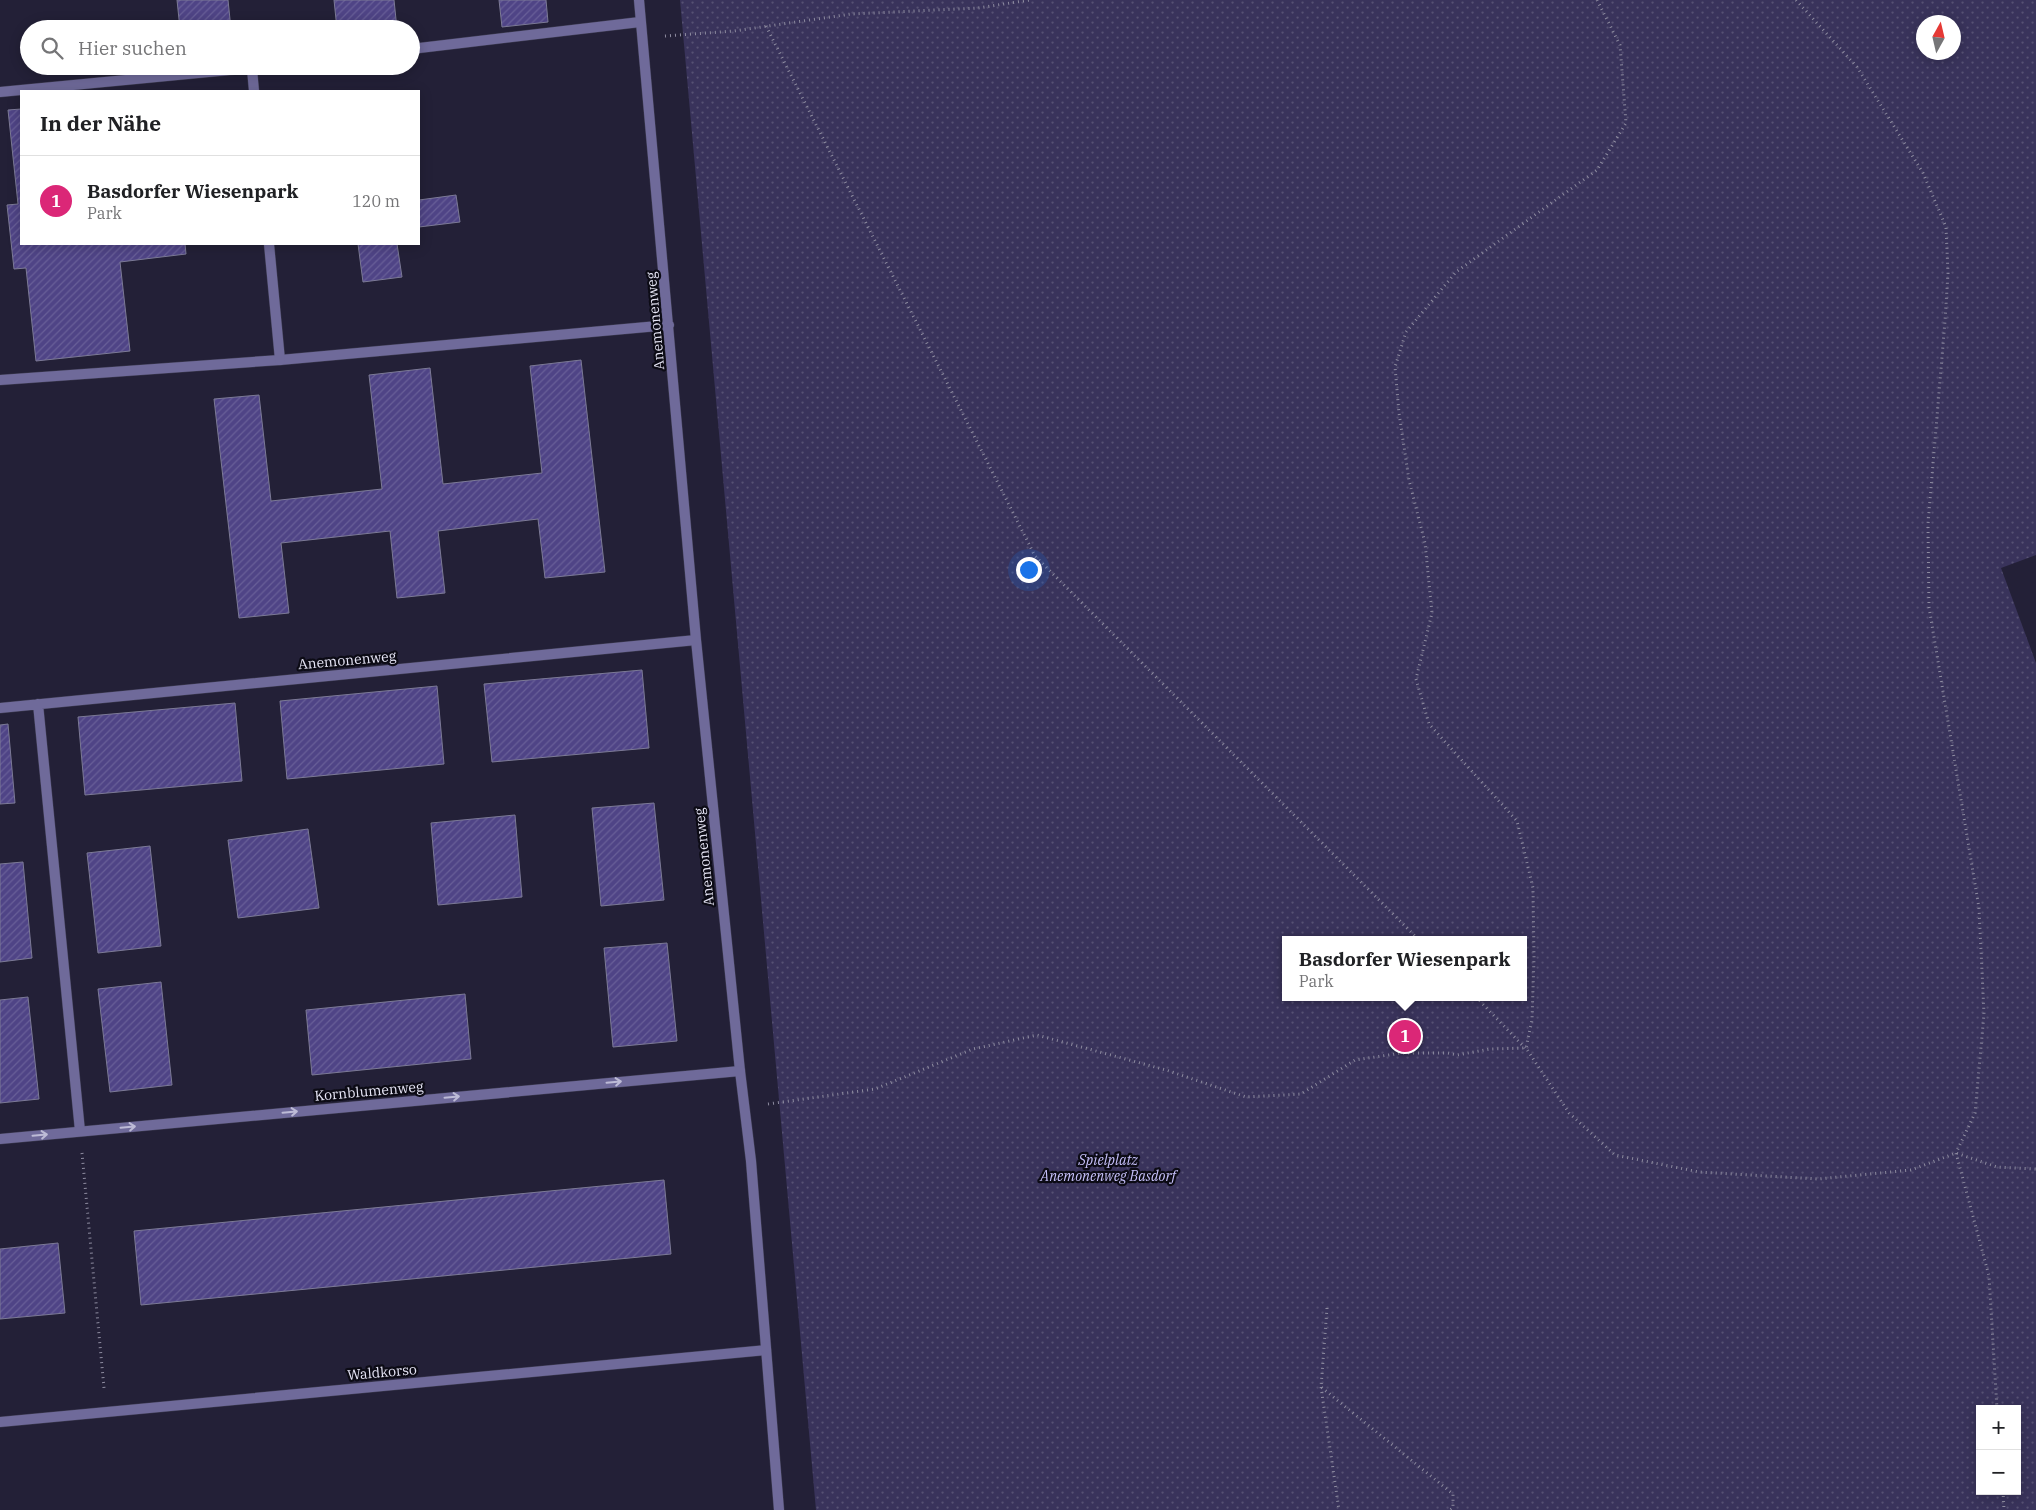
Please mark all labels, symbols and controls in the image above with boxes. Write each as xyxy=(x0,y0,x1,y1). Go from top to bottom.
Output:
north arrow xyxy=(1916,15,1961,60)
search box xyxy=(20,20,420,75)
icon: search xyxy=(38,34,66,62)
text: Hier suchen xyxy=(78,36,187,60)
text: In der Nähe xyxy=(40,109,161,137)
text: Basdorfer Wiesenpark xyxy=(87,179,298,203)
text: 1 xyxy=(51,191,61,211)
text: 120 m xyxy=(352,191,400,211)
text: Park xyxy=(87,203,122,223)
street label: Anemonenweg xyxy=(642,271,668,371)
your location xyxy=(1016,557,1042,583)
street label: Anemonenweg xyxy=(297,647,397,673)
street label: Anemonenweg xyxy=(690,807,718,907)
popup xyxy=(1282,936,1527,1001)
text: Basdorfer Wiesenpark xyxy=(1299,947,1510,971)
text: Park xyxy=(1299,971,1334,991)
pin: 1 xyxy=(1389,1017,1421,1055)
street label: Kornblumenweg xyxy=(314,1077,425,1105)
one-way arrow xyxy=(605,1078,621,1087)
one-way arrow xyxy=(443,1092,459,1102)
one-way arrow xyxy=(282,1107,298,1117)
one-way arrow xyxy=(120,1122,136,1132)
one-way arrow xyxy=(31,1130,47,1140)
park label: Spielplatz Anemonenweg Basdorf xyxy=(1039,1151,1179,1185)
street label: Waldkorso xyxy=(346,1360,418,1384)
map controls xyxy=(1976,1405,2021,1495)
button: + xyxy=(1976,1405,2021,1450)
button: − xyxy=(1976,1450,2021,1495)

